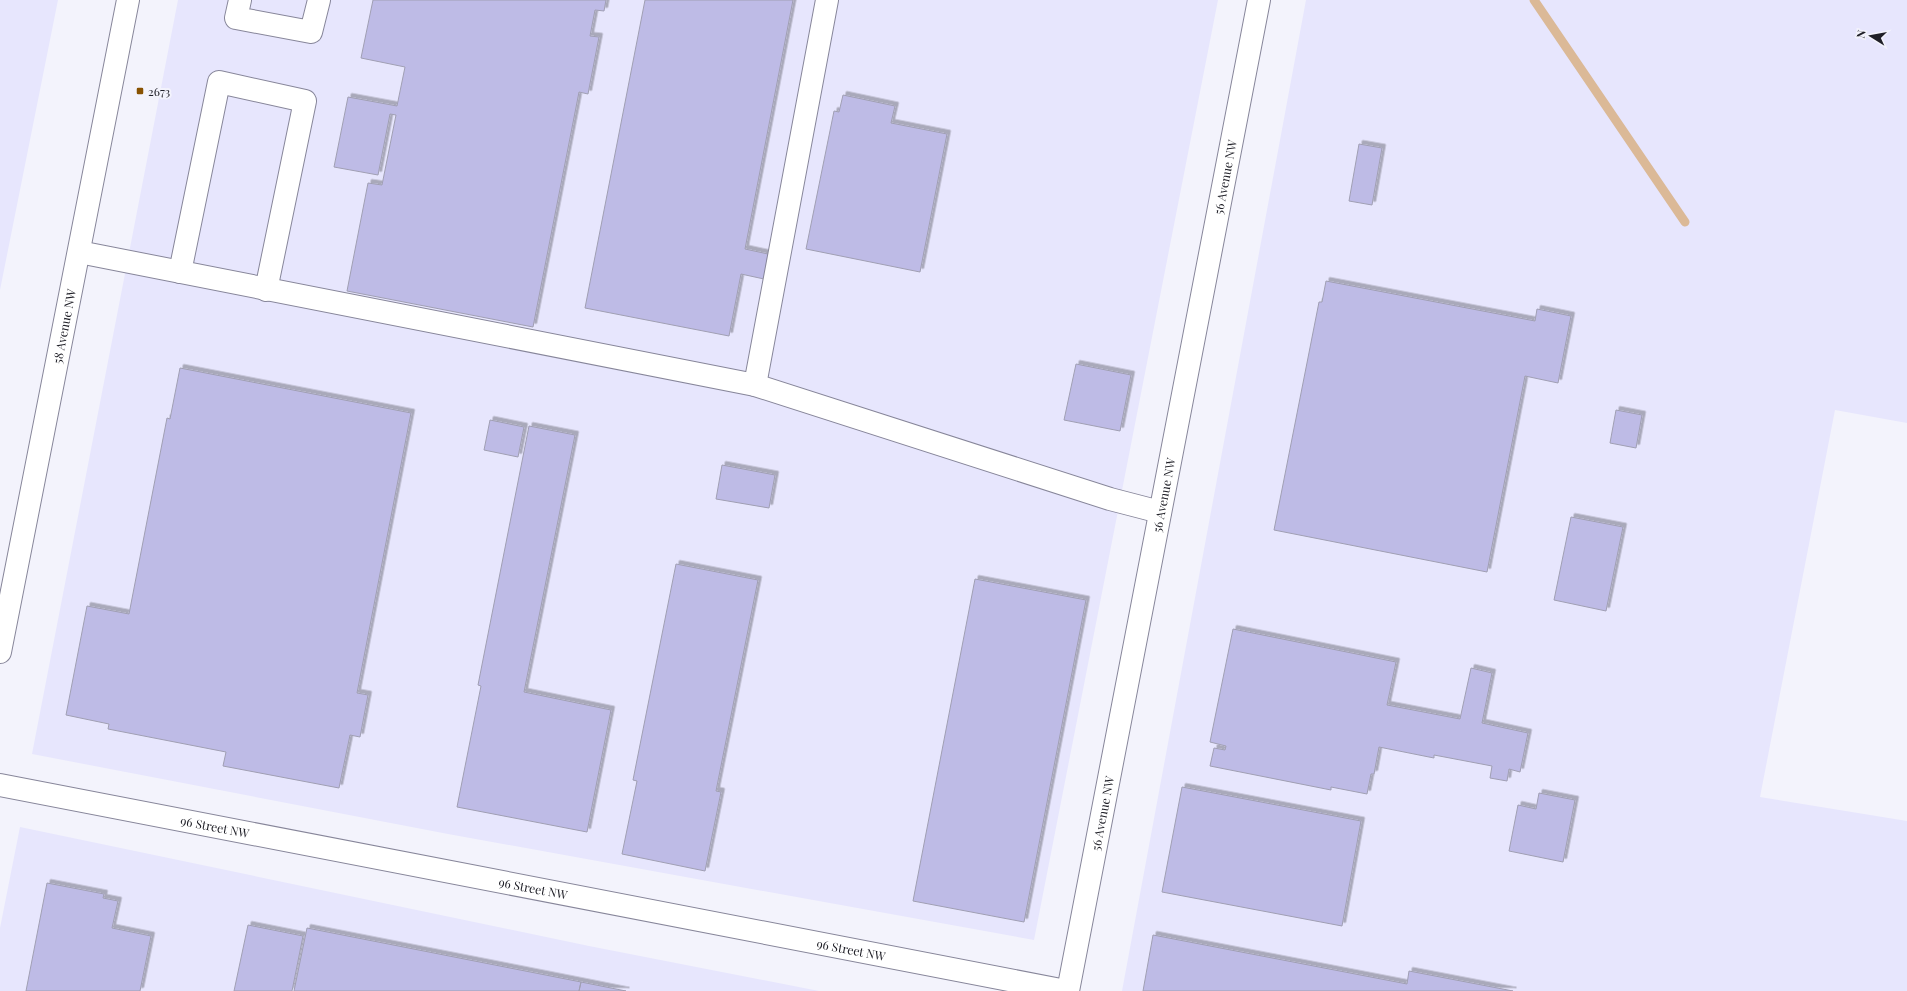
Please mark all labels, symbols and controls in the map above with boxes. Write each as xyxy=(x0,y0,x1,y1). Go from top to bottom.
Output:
north arrow xyxy=(1851,16,1891,56)
text: N xyxy=(1853,29,1869,39)
place label: 2673 xyxy=(148,83,170,99)
marker: 2673 xyxy=(135,86,145,96)
street label: 56 Avenue NW xyxy=(1210,138,1240,216)
street label: 58 Avenue NW xyxy=(49,287,79,365)
street label: 56 Avenue NW xyxy=(1149,456,1179,534)
street label: 56 Avenue NW xyxy=(1087,774,1117,852)
street label: 96 Street NW xyxy=(179,812,251,841)
street label: 96 Street NW xyxy=(497,874,569,903)
street label: 96 Street NW xyxy=(815,935,887,964)

